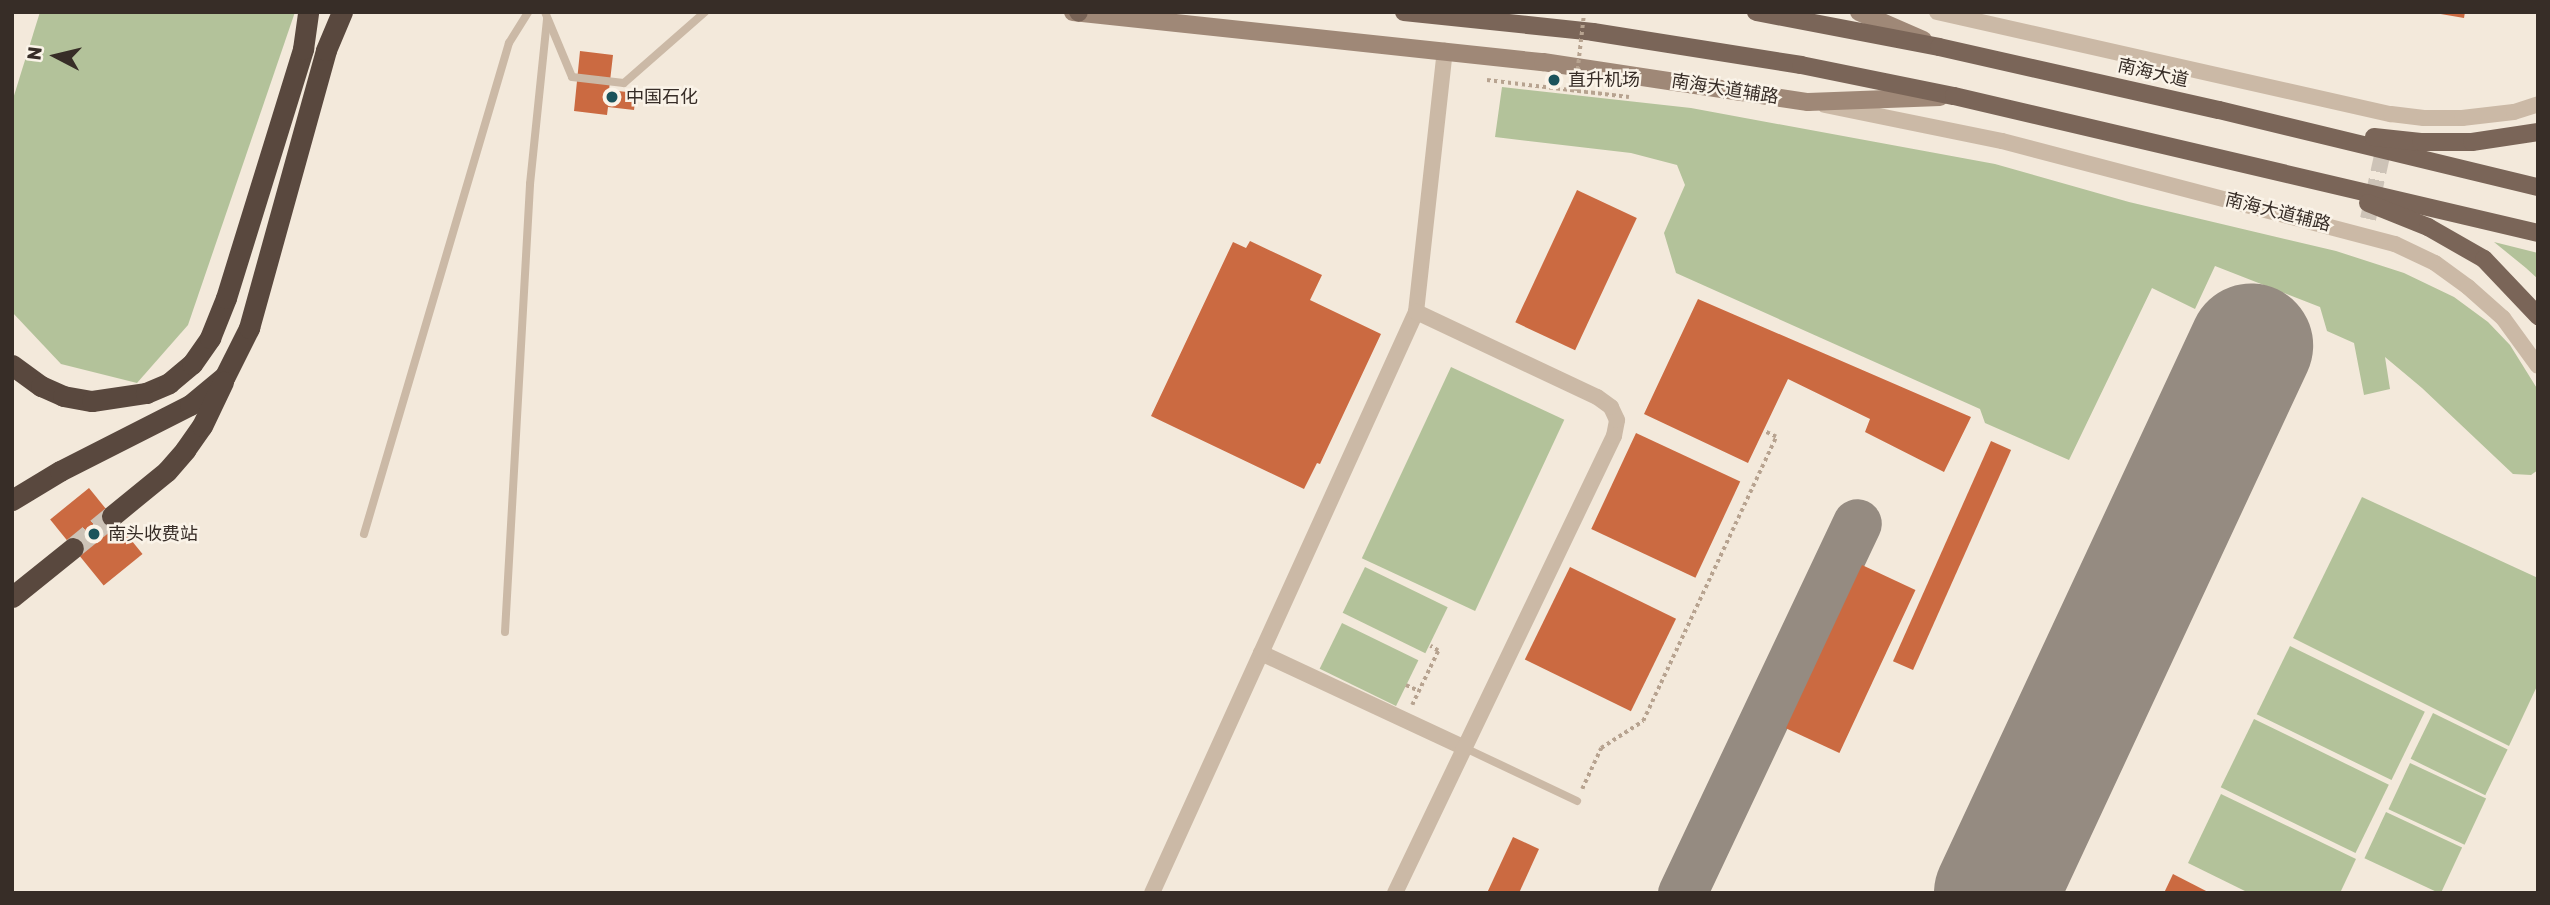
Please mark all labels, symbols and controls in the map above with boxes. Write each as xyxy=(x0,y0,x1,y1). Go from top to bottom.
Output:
north arrow xyxy=(21,21,91,91)
text: N xyxy=(22,45,47,62)
street label: 南海大道 xyxy=(2115,54,2191,92)
place label: 直升机场 xyxy=(1568,69,1640,91)
street label: 南海大道辅路 xyxy=(1670,70,1780,108)
marker: 直升机场 xyxy=(1546,72,1562,88)
place label: 中国石化 xyxy=(626,86,698,108)
marker: 中国石化 xyxy=(604,89,620,105)
street label: 南海大道辅路 xyxy=(2223,188,2333,236)
place label: 南头收费站 xyxy=(108,523,198,545)
marker: 南头收费站 xyxy=(86,526,102,542)

